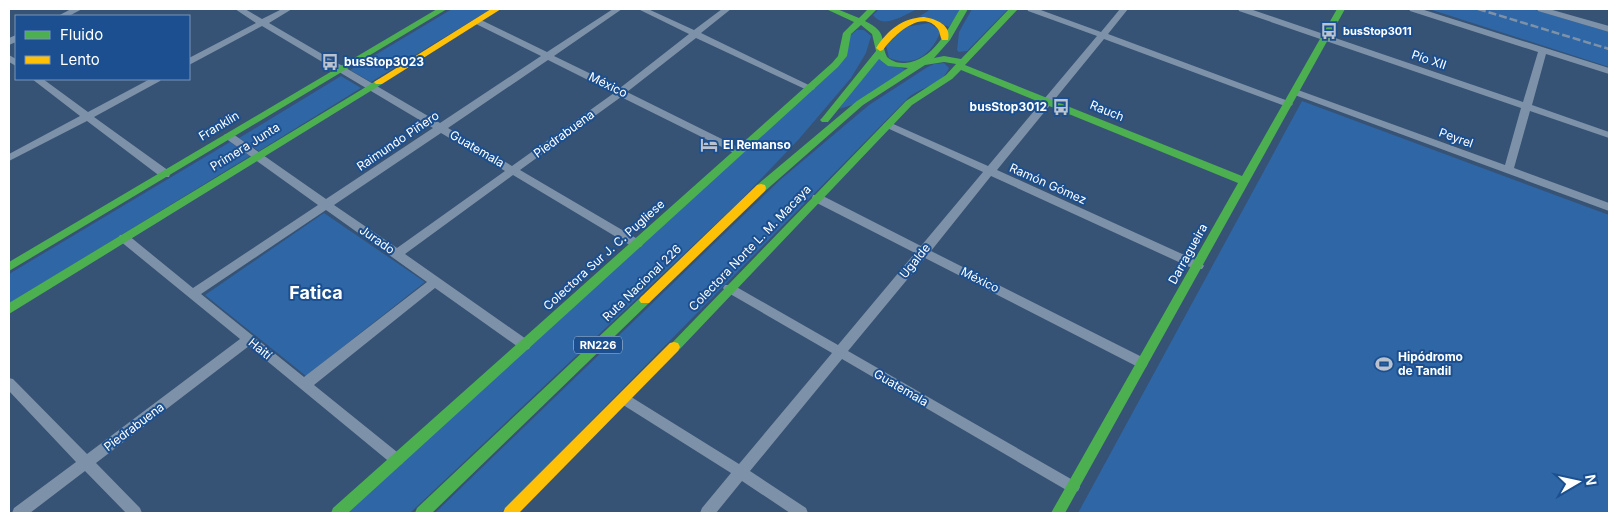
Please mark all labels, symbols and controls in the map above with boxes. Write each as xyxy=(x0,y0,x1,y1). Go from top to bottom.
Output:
legend xyxy=(15,15,190,80)
bus stop icon: busStop3011 xyxy=(1319,21,1339,41)
place label: busStop3011 xyxy=(1343,24,1412,38)
text: Fluido xyxy=(60,25,103,44)
street label: Pío XII xyxy=(1410,47,1449,72)
text: Lento xyxy=(60,50,100,69)
bus stop icon: busStop3023 xyxy=(320,52,340,72)
place label: busStop3023 xyxy=(344,54,424,69)
street label: México xyxy=(586,69,630,100)
bus stop icon: busStop3012 xyxy=(1051,97,1071,117)
street label: Rauch xyxy=(1088,97,1126,124)
place label: busStop3012 xyxy=(970,99,1047,114)
street label: Piedrabuena xyxy=(530,107,597,161)
street label: Franklin xyxy=(196,108,242,143)
street label: Raimundo Piñero xyxy=(354,108,442,174)
street label: Primera Junta xyxy=(207,119,282,174)
street label: Peyrel xyxy=(1437,124,1475,151)
street label: Guatemala xyxy=(447,127,507,170)
hotel icon: El Remanso xyxy=(699,135,719,155)
place label: El Remanso xyxy=(723,137,791,152)
street label: Ramón Gómez xyxy=(1007,160,1089,207)
street label: Colectora Norte L. M. Macaya xyxy=(685,182,814,314)
street label: Colectora Sur J. C. Pugliese xyxy=(540,196,667,313)
street label: Darragueira xyxy=(1165,221,1210,287)
street label: Jurado xyxy=(357,222,398,257)
street label: Ugalde xyxy=(896,240,933,281)
street label: Ruta Nacional 226 xyxy=(599,241,684,324)
street label: México xyxy=(959,264,1002,296)
district label: Fatica xyxy=(289,282,343,303)
street label: Haití xyxy=(246,335,275,362)
road number: RN226 xyxy=(574,336,622,354)
place label: Hipódromo de Tandil xyxy=(1398,349,1463,378)
sports icon: Hipódromo de Tandil xyxy=(1374,354,1394,374)
street label: Guatemala xyxy=(871,366,931,409)
street label: Piedrabuena xyxy=(101,399,167,454)
north arrow xyxy=(1553,457,1603,507)
text: N xyxy=(1582,473,1601,486)

